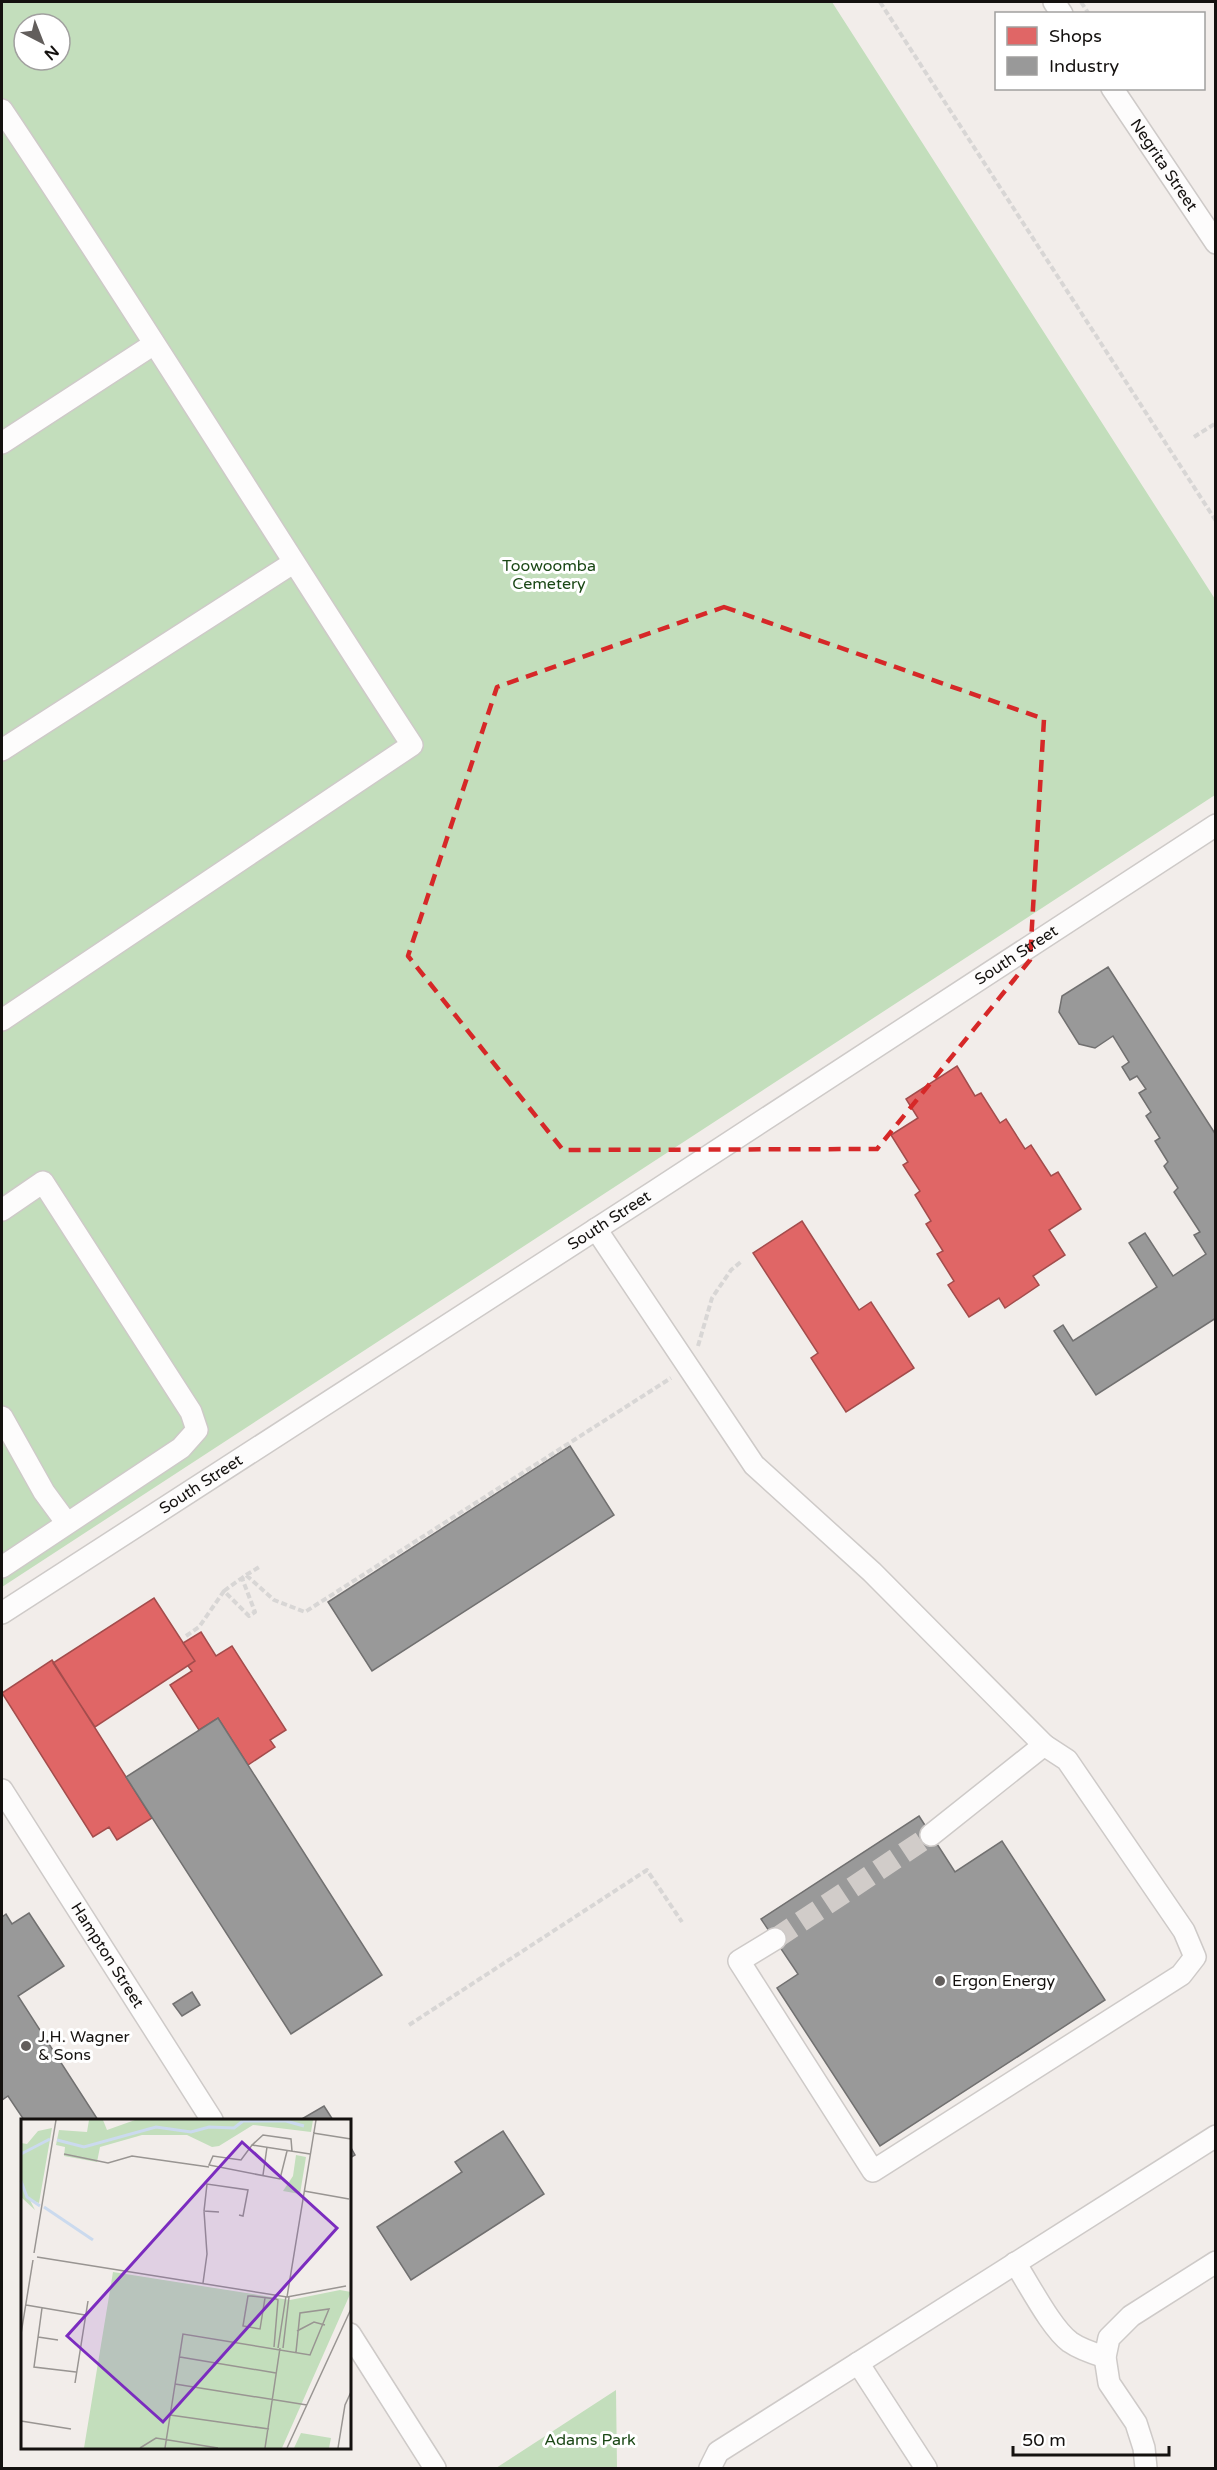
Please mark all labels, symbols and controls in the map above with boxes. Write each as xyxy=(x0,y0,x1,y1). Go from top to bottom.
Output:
north arrow xyxy=(12,12,72,72)
legend xyxy=(995,12,1205,90)
text: Shops xyxy=(1049,25,1102,47)
text: N xyxy=(40,41,63,64)
text: Industry xyxy=(1049,55,1120,77)
street label: Negrita Street xyxy=(1126,115,1202,215)
park label: Toowoomba Cemetery xyxy=(502,556,596,594)
street label: South Street xyxy=(971,921,1062,990)
street label: South Street xyxy=(564,1186,655,1255)
street label: South Street xyxy=(156,1450,246,1519)
street label: Hampton Street xyxy=(66,1899,148,2012)
place label: Ergon Energy xyxy=(952,1971,1056,1991)
marker: Ergon Energy xyxy=(933,1974,947,1988)
place label: J.H. Wagner & Sons xyxy=(38,2027,130,2065)
marker: J.H. Wagner & Sons xyxy=(19,2039,33,2053)
inset map xyxy=(21,2119,351,2449)
scale bar xyxy=(1013,2419,1169,2457)
text: 50 m xyxy=(1022,2429,1066,2451)
park label: Adams Park xyxy=(544,2430,636,2450)

